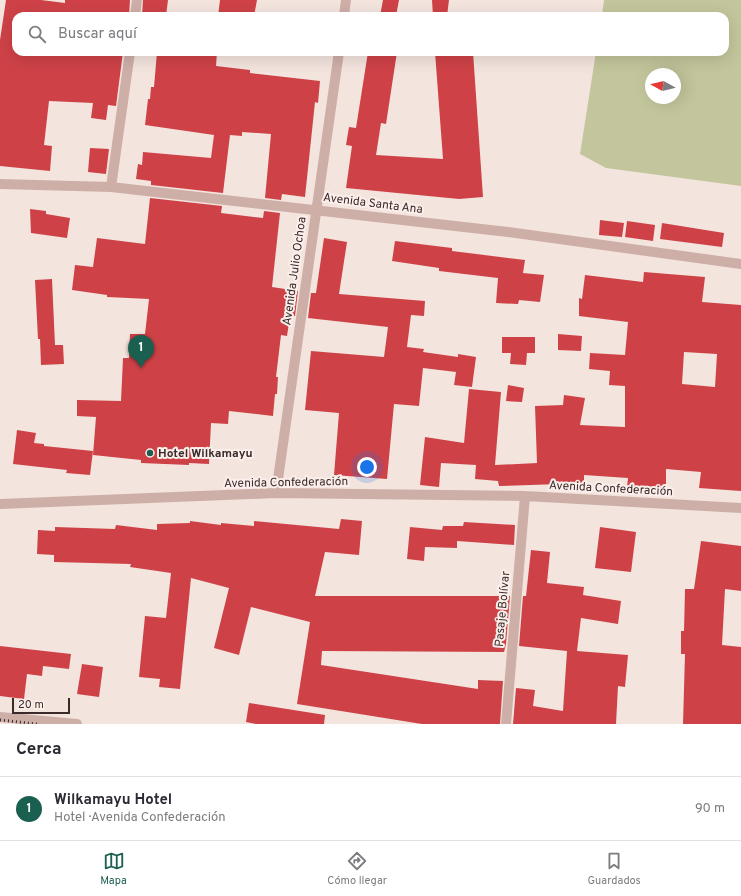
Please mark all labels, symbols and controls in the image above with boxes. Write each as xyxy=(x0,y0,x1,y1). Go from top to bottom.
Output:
search box xyxy=(12,12,729,56)
icon: search xyxy=(26,23,48,45)
text: Buscar aquí xyxy=(58,25,137,44)
north arrow xyxy=(645,68,681,104)
street label: Avenida Santa Ana xyxy=(322,190,424,218)
street label: Avenida Julio Ochoa xyxy=(279,216,311,327)
pin: 1 xyxy=(128,335,154,368)
place label: Hotel Wilkamayu xyxy=(158,446,253,462)
marker: Hotel Wilkamayu xyxy=(145,448,155,458)
your location xyxy=(357,457,377,477)
street label: Avenida Confederación xyxy=(224,474,348,492)
street label: Avenida Confederación xyxy=(549,478,673,500)
street label: Pasaje Bolívar xyxy=(492,570,514,648)
scale bar xyxy=(12,696,70,715)
text: 20 m xyxy=(18,698,44,712)
text: Cerca xyxy=(16,739,62,761)
text: Wilkamayu Hotel xyxy=(54,791,172,810)
text: 1 xyxy=(26,801,32,817)
text: 90 m xyxy=(695,801,725,817)
text: Hotel · Avenida Confederación xyxy=(54,810,226,826)
tab: Mapa xyxy=(100,850,127,888)
tab: Cómo llegar xyxy=(327,850,387,888)
tab: Guardados xyxy=(588,850,641,888)

